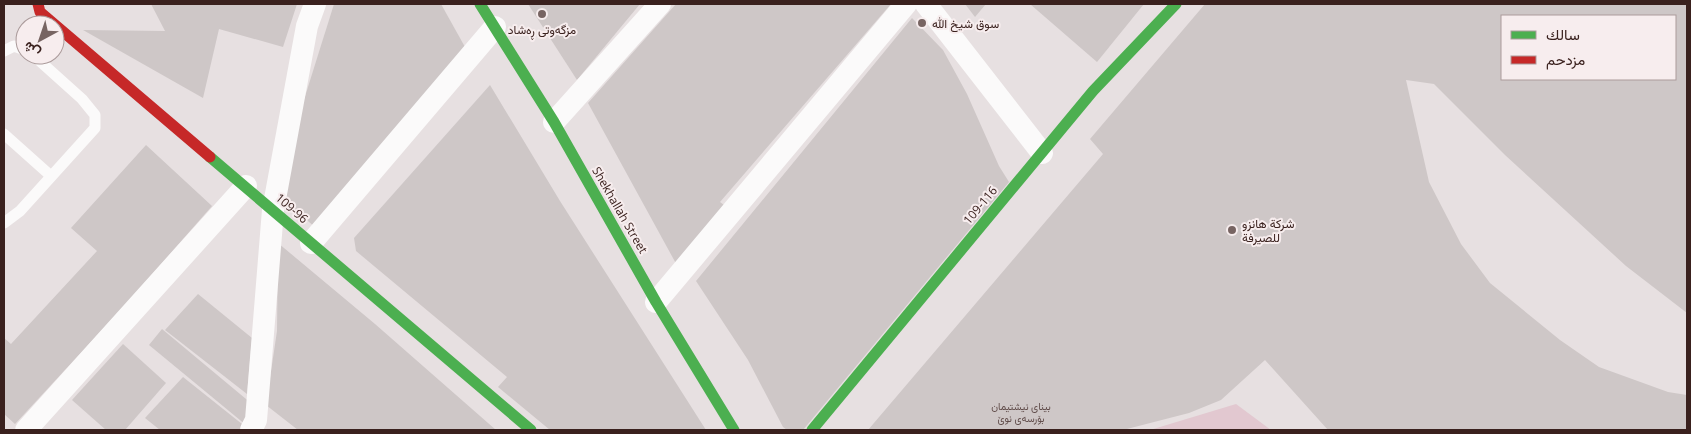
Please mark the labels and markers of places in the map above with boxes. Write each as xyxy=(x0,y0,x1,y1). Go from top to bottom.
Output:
marker: مزگەوتی ڕەشاد xyxy=(536,8,548,20)
place label: سوق شيخ الله xyxy=(932,15,999,33)
marker: سوق شيخ الله xyxy=(916,17,928,29)
place label: مزگەوتی ڕەشاد xyxy=(508,21,576,40)
place label: شركة هانزو للصيرفة xyxy=(1242,215,1294,246)
marker: شركة هانزو للصيرفة xyxy=(1226,224,1238,236)

